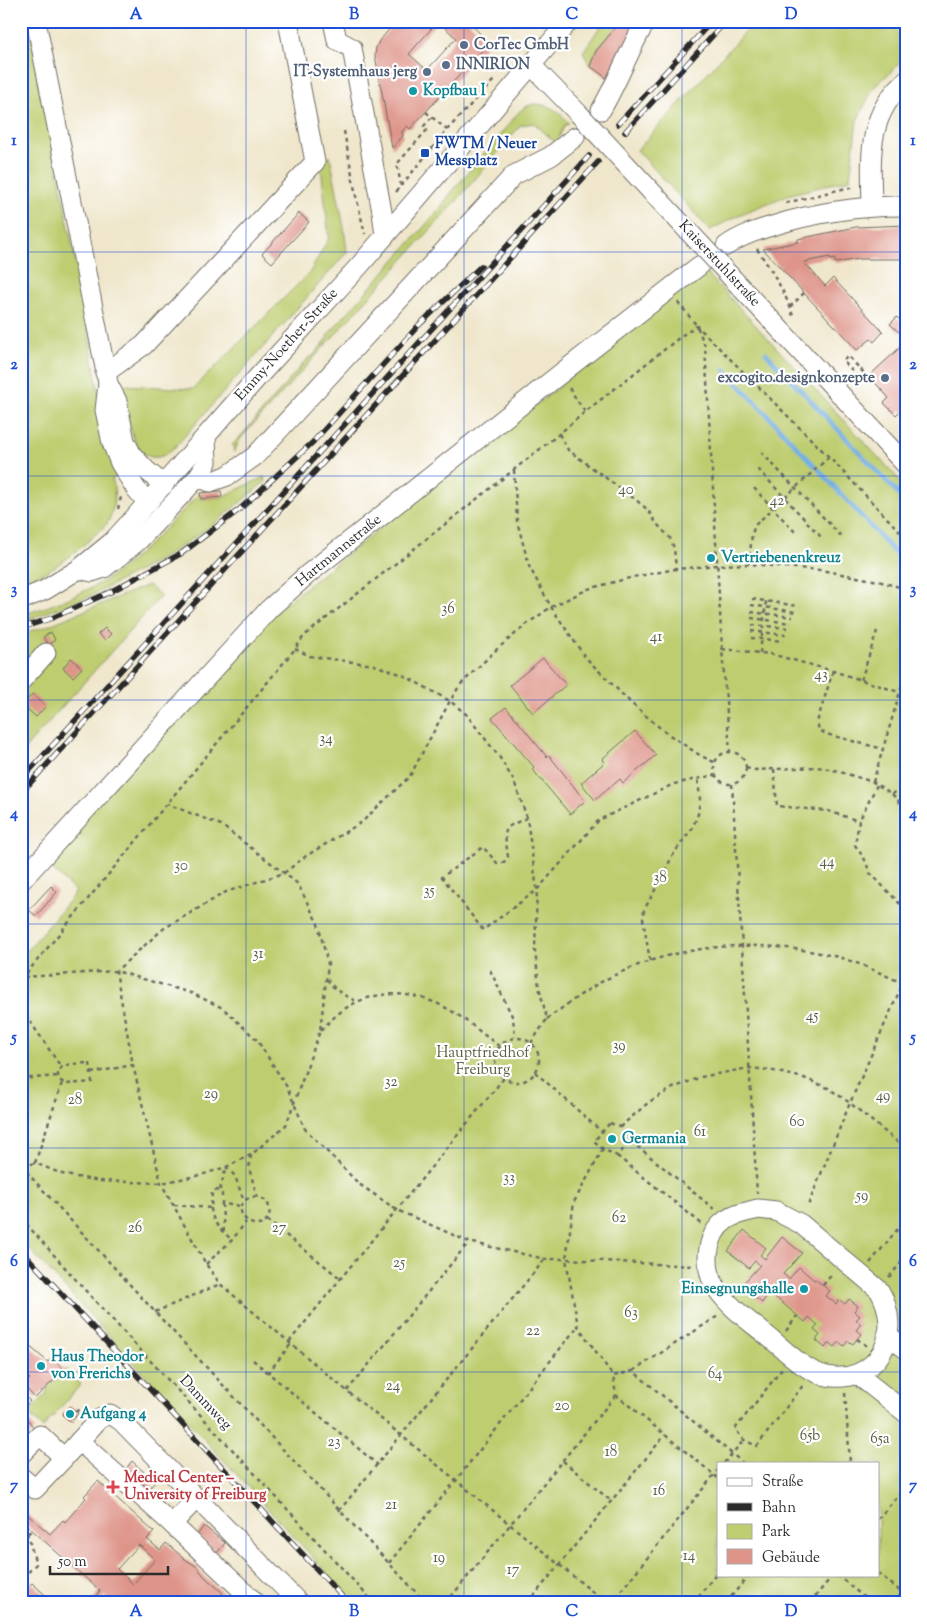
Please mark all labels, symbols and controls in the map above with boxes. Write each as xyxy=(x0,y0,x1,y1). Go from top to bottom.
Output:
text: A xyxy=(130,4,143,27)
text: B xyxy=(349,4,359,27)
text: C xyxy=(566,4,579,27)
text: D xyxy=(785,4,798,27)
place label: CorTec GmbH xyxy=(474,35,569,56)
marker: CorTec GmbH xyxy=(458,39,470,51)
place label: INNIRION xyxy=(456,55,530,76)
marker: INNIRION xyxy=(440,59,452,71)
place label: IT-Systemhaus jerg xyxy=(294,62,418,83)
marker: IT-Systemhaus jerg xyxy=(421,66,433,78)
place label: Kopfbau I xyxy=(423,81,486,102)
marker: Kopfbau I xyxy=(407,85,419,97)
text: 1 xyxy=(11,130,17,153)
text: 1 xyxy=(910,130,916,153)
place label: FWTM / Neuer Messplatz xyxy=(435,134,537,172)
marker: FWTM / Neuer Messplatz xyxy=(419,147,431,159)
street label: Kaiserstuhlstraße xyxy=(673,216,765,312)
street label: Emmy-Noether-Straße xyxy=(231,284,343,406)
text: 2 xyxy=(10,354,18,377)
text: 2 xyxy=(909,354,917,377)
place label: excogito.designkonzepte xyxy=(718,368,875,389)
marker: excogito.designkonzepte xyxy=(879,372,891,384)
park label: 40 xyxy=(618,480,634,501)
park label: 42 xyxy=(770,491,784,512)
street label: Hartmannstraße xyxy=(292,510,386,592)
place label: Vertriebenenkreuz xyxy=(721,548,841,569)
marker: Vertriebenenkreuz xyxy=(705,552,717,564)
text: 3 xyxy=(11,579,18,602)
text: 3 xyxy=(910,579,917,602)
park label: 36 xyxy=(441,599,455,620)
park label: 41 xyxy=(650,627,662,648)
park label: 43 xyxy=(814,665,828,686)
park label: 34 xyxy=(319,729,333,750)
text: 4 xyxy=(9,803,18,826)
text: 4 xyxy=(908,803,917,826)
park label: 44 xyxy=(819,852,835,873)
park label: 30 xyxy=(174,856,188,877)
park label: 38 xyxy=(653,868,667,889)
park label: 35 xyxy=(423,881,435,902)
park label: 31 xyxy=(252,944,264,965)
park label: 45 xyxy=(806,1006,818,1027)
text: 5 xyxy=(9,1027,17,1050)
text: 5 xyxy=(908,1027,916,1050)
park label: 39 xyxy=(612,1036,626,1057)
park label: Hauptfriedhof Freiburg xyxy=(436,1043,530,1081)
park label: 32 xyxy=(384,1072,398,1093)
park label: 29 xyxy=(204,1084,218,1105)
park label: 49 xyxy=(876,1086,890,1107)
park label: 28 xyxy=(68,1090,82,1111)
park label: 60 xyxy=(789,1112,805,1133)
park label: 61 xyxy=(694,1122,706,1143)
place label: Germania xyxy=(622,1129,686,1150)
marker: Germania xyxy=(606,1133,618,1145)
park label: 33 xyxy=(503,1168,515,1189)
park label: 59 xyxy=(855,1186,868,1207)
park label: 62 xyxy=(612,1208,626,1229)
park label: 26 xyxy=(128,1218,142,1239)
park label: 27 xyxy=(272,1218,287,1239)
text: 6 xyxy=(10,1251,18,1274)
text: 6 xyxy=(909,1251,917,1274)
park label: 25 xyxy=(393,1253,405,1274)
place label: Einsegnungshalle xyxy=(681,1279,794,1300)
marker: Einsegnungshalle xyxy=(798,1283,810,1295)
park label: 63 xyxy=(624,1303,638,1324)
park label: 22 xyxy=(526,1321,540,1342)
place label: Haus Theodor von Frerichs xyxy=(51,1347,144,1385)
marker: Haus Theodor von Frerichs xyxy=(35,1360,47,1372)
park label: 64 xyxy=(708,1364,723,1385)
street label: Dammweg xyxy=(174,1371,236,1435)
park label: 24 xyxy=(386,1376,401,1397)
park label: 20 xyxy=(555,1396,570,1417)
place label: Aufgang 4 xyxy=(80,1404,147,1425)
marker: Aufgang 4 xyxy=(64,1408,76,1420)
park label: 65b xyxy=(800,1426,820,1447)
park label: 65a xyxy=(870,1429,890,1450)
park label: 23 xyxy=(327,1432,341,1453)
park label: 18 xyxy=(605,1442,617,1463)
legend xyxy=(717,1462,880,1576)
place label: Medical Center – University of Freiburg xyxy=(124,1468,267,1506)
text: Straße xyxy=(762,1472,804,1493)
text: 7 xyxy=(10,1475,19,1498)
text: 7 xyxy=(909,1475,918,1498)
marker: Medical Center – University of Freiburg xyxy=(106,1480,120,1494)
park label: 16 xyxy=(653,1481,665,1502)
park label: 21 xyxy=(385,1495,397,1516)
text: Bahn xyxy=(762,1498,796,1519)
text: Park xyxy=(762,1522,791,1543)
scale bar xyxy=(50,1544,168,1576)
park label: 14 xyxy=(683,1546,696,1567)
park label: 19 xyxy=(433,1548,445,1569)
text: Gebäude xyxy=(762,1548,820,1569)
text: 50 m xyxy=(57,1552,87,1573)
park label: 17 xyxy=(507,1560,520,1581)
text: A xyxy=(130,1601,143,1624)
text: B xyxy=(349,1601,359,1624)
text: C xyxy=(566,1601,579,1624)
text: D xyxy=(785,1601,798,1624)

